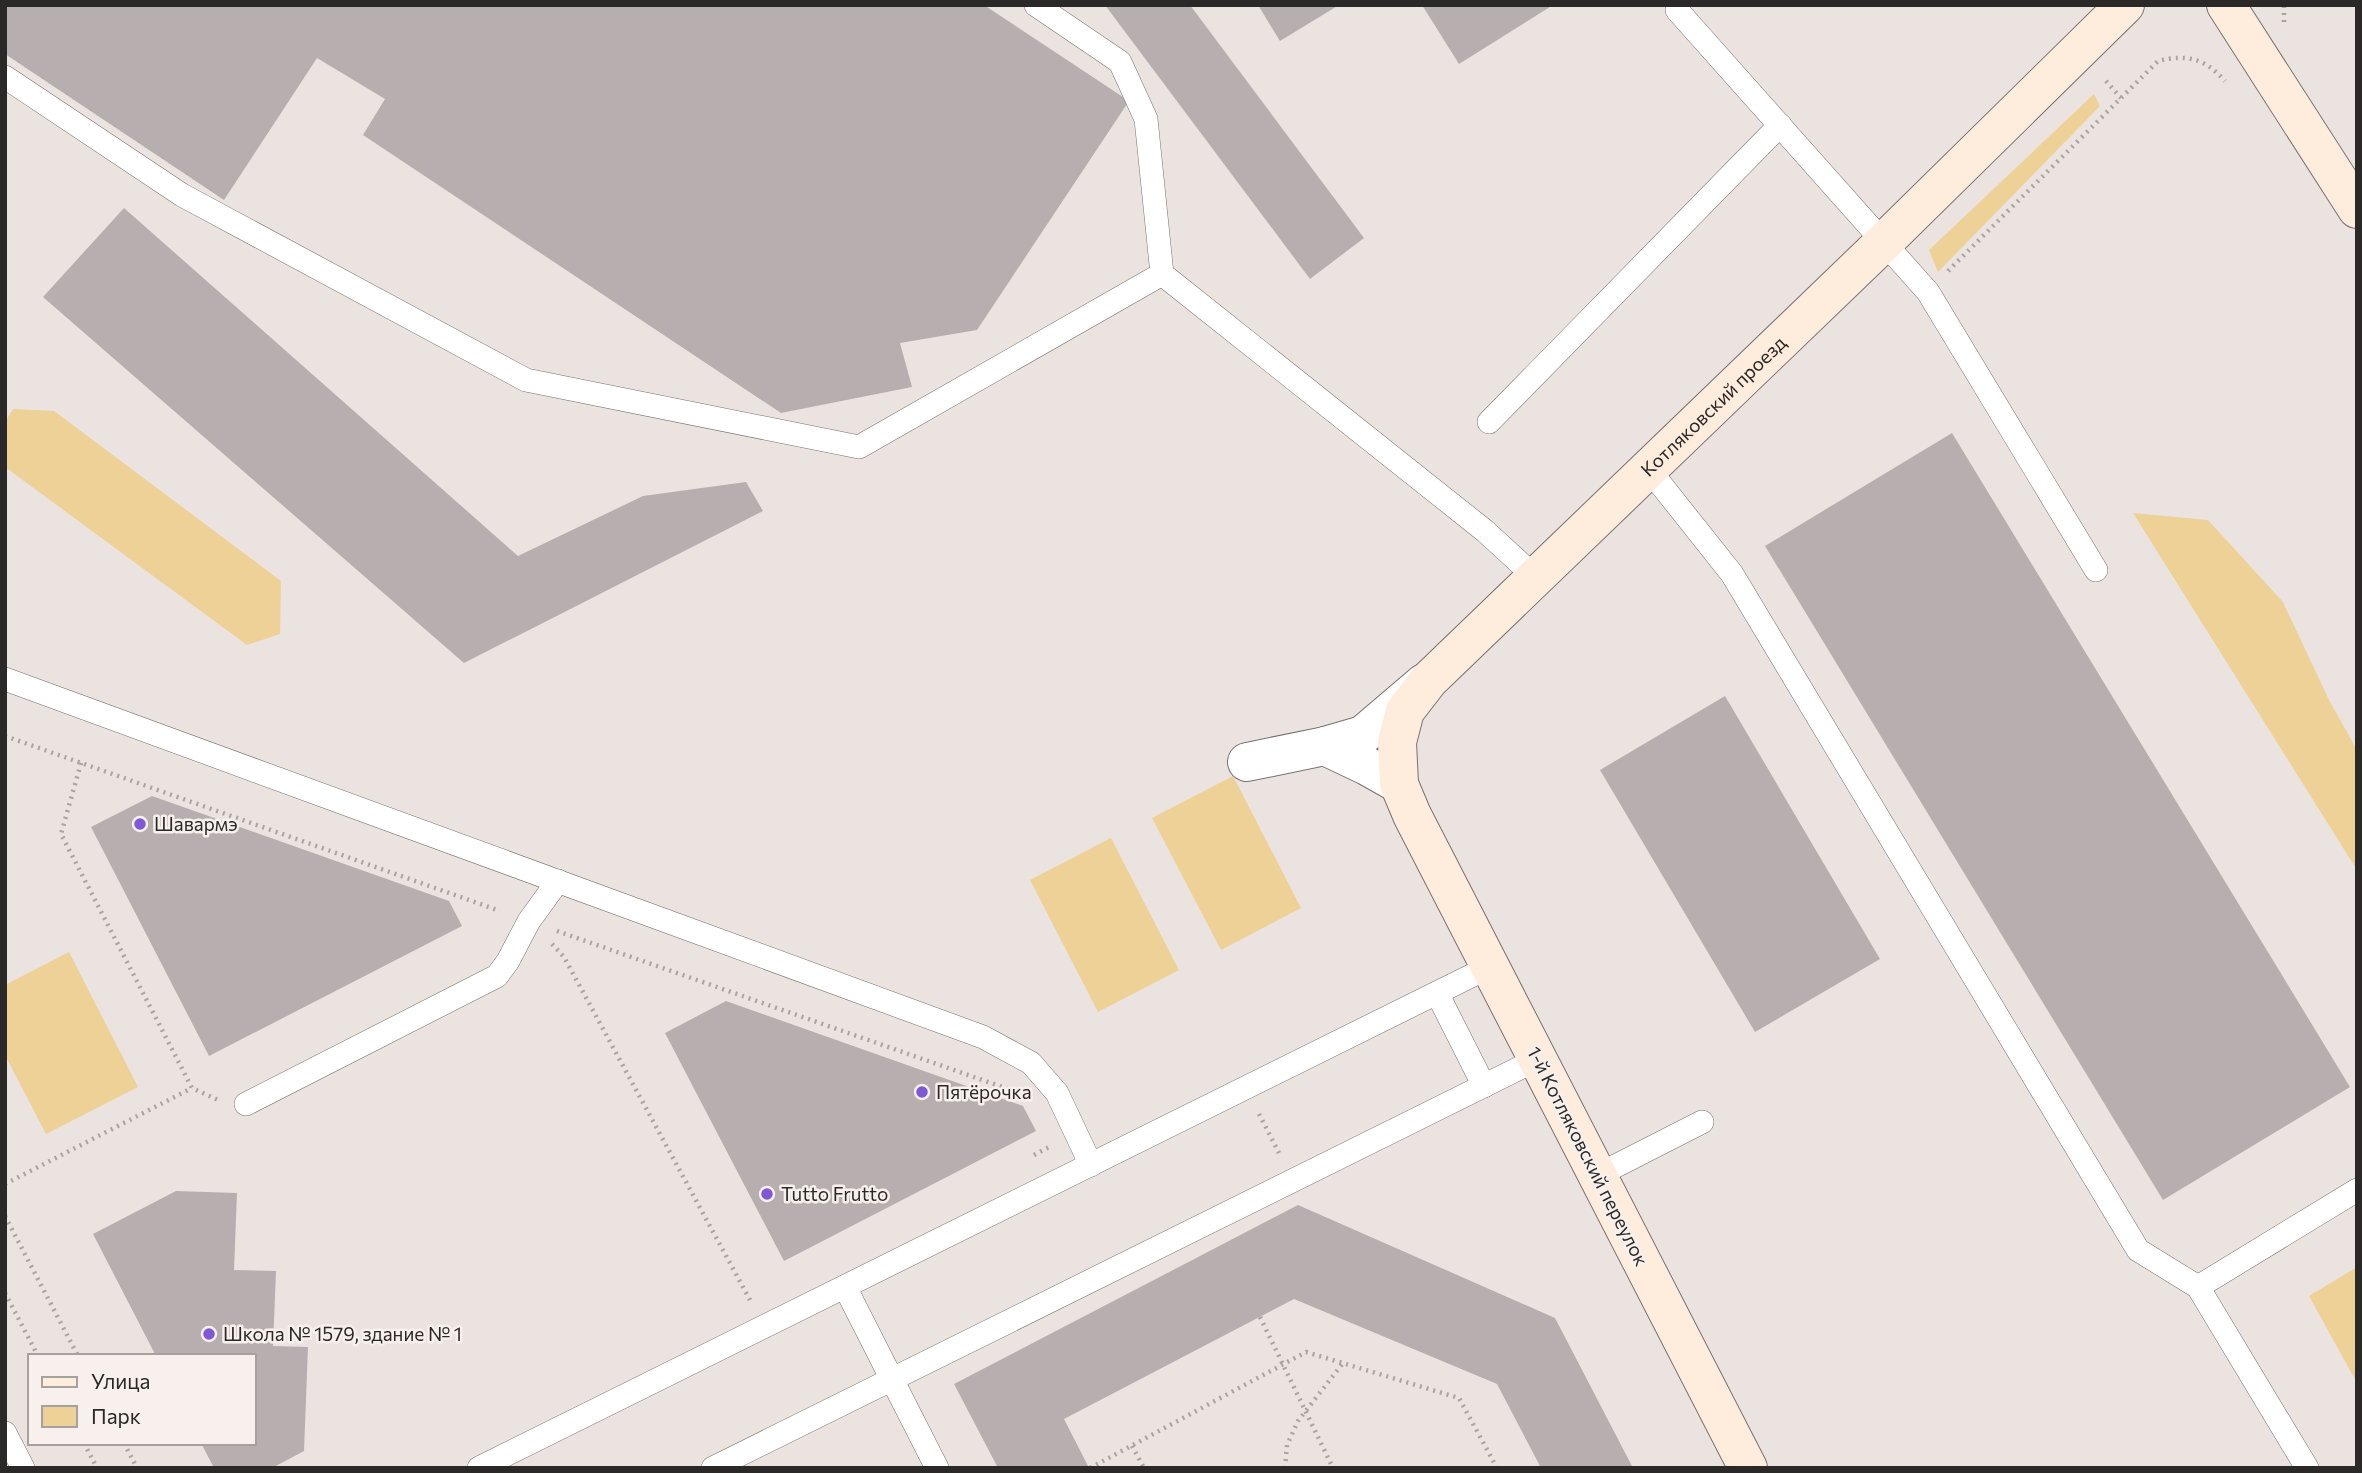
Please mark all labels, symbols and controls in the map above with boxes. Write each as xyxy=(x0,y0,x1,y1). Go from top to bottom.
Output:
street label: Котляковский проезд xyxy=(1636,331,1790,481)
place label: Шавармэ xyxy=(154,812,238,835)
marker: Шавармэ xyxy=(132,816,148,832)
street label: 1-й Котляковский переулок xyxy=(1523,1042,1654,1269)
place label: Пятёрочка xyxy=(936,1080,1032,1103)
marker: Пятёрочка xyxy=(914,1084,930,1100)
place label: Tutto Frutto xyxy=(781,1182,888,1205)
marker: Tutto Frutto xyxy=(759,1186,775,1202)
place label: Школа № 1579, здание № 1 xyxy=(223,1322,462,1345)
marker: Школа № 1579, здание № 1 xyxy=(201,1326,217,1342)
legend xyxy=(28,1354,256,1445)
text: Улица xyxy=(91,1368,150,1393)
text: Парк xyxy=(91,1403,141,1428)

